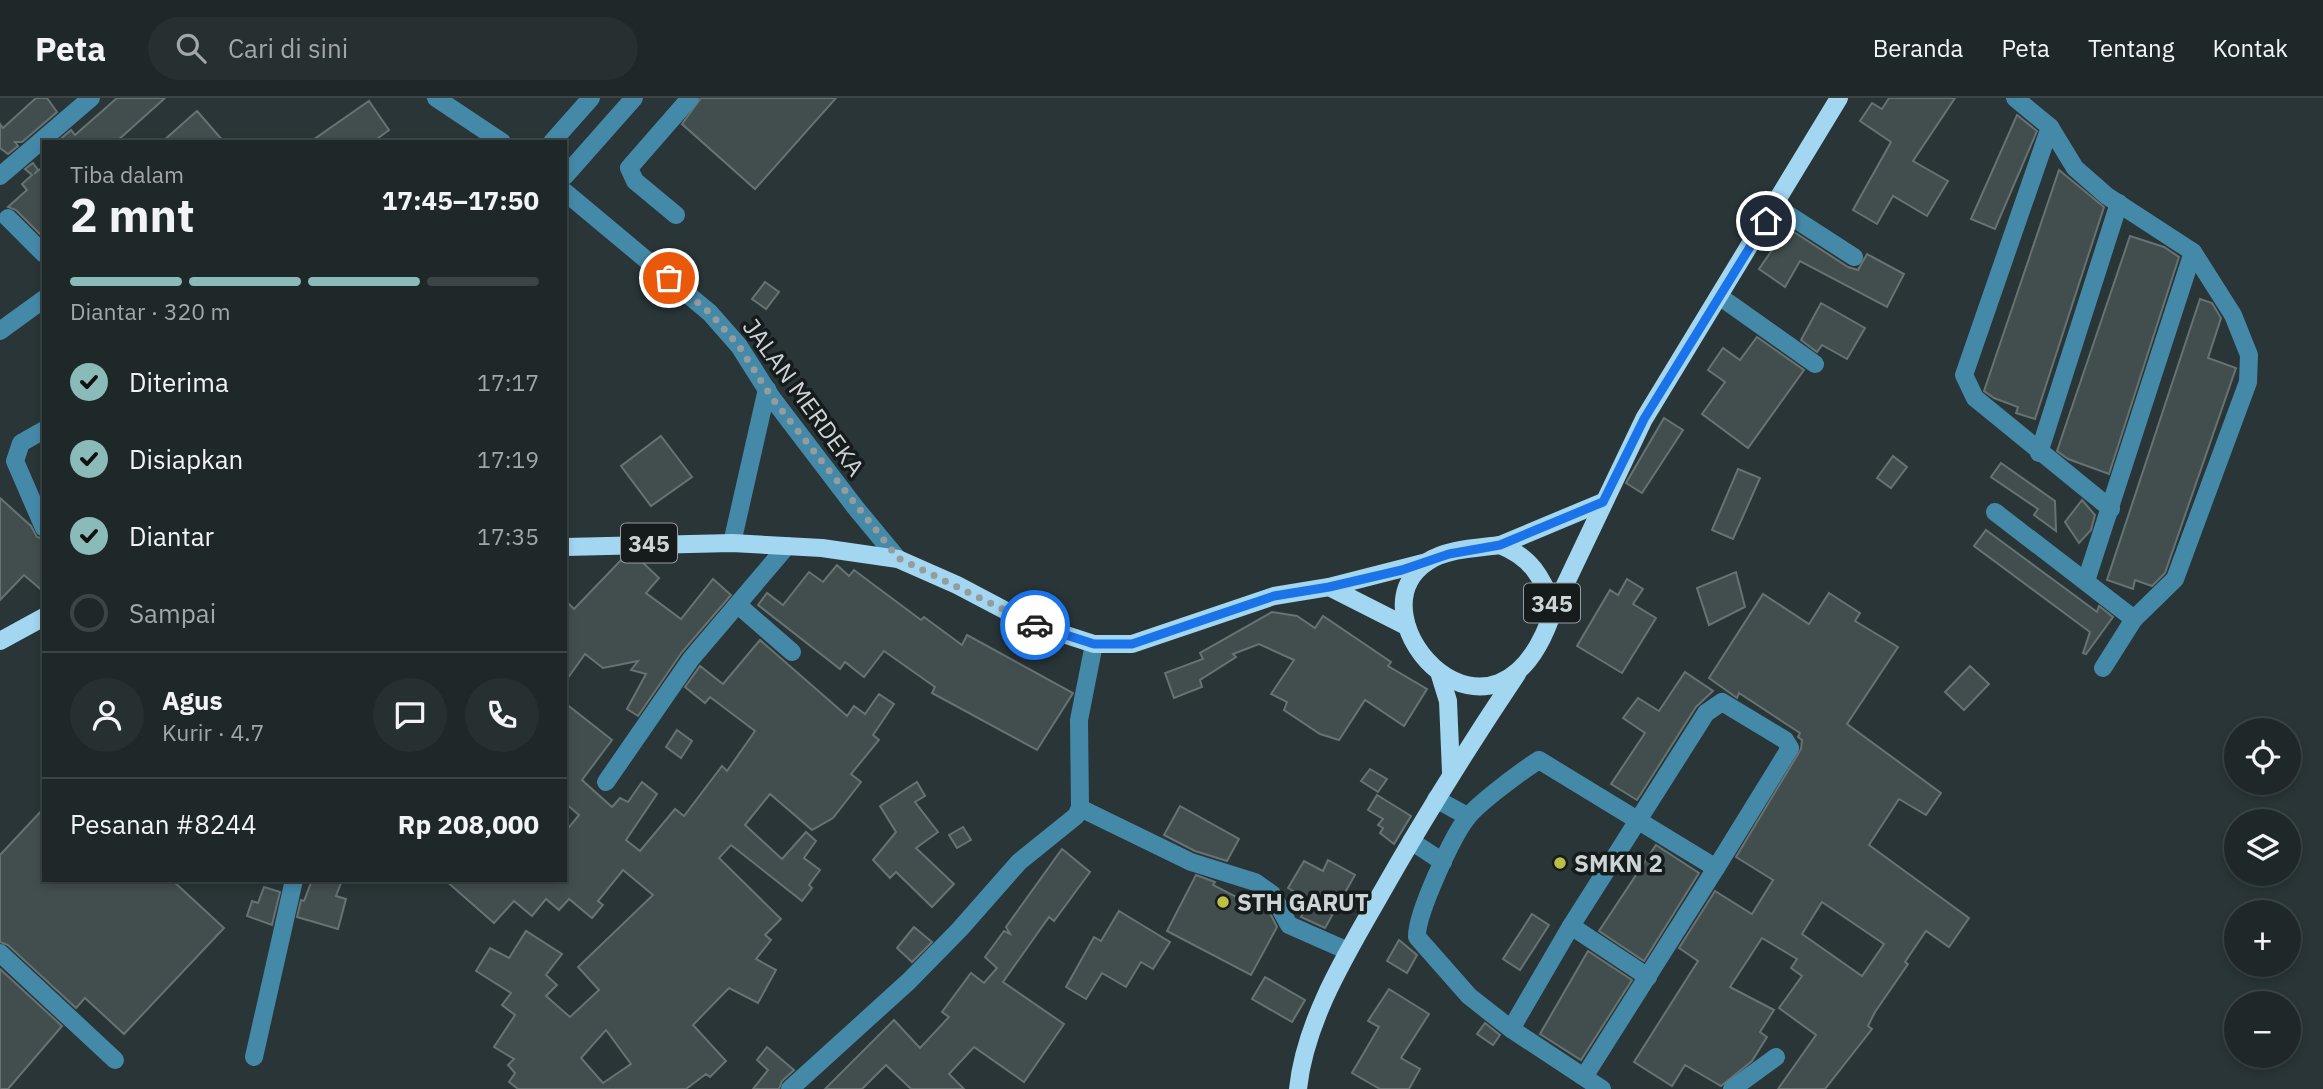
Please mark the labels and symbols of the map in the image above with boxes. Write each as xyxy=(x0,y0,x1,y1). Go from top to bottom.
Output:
pin xyxy=(1736,191,1796,251)
pin xyxy=(639,248,699,308)
street label: JALAN MERDEKA xyxy=(736,312,872,482)
road number: 345 xyxy=(621,524,677,562)
road number: 345 xyxy=(1524,583,1580,622)
courier xyxy=(1000,590,1070,660)
place label: SMKN 2 xyxy=(1574,847,1663,879)
marker: SMKN 2 xyxy=(1552,855,1568,871)
place label: STH GARUT xyxy=(1237,886,1369,918)
marker: STH GARUT xyxy=(1215,894,1231,910)

